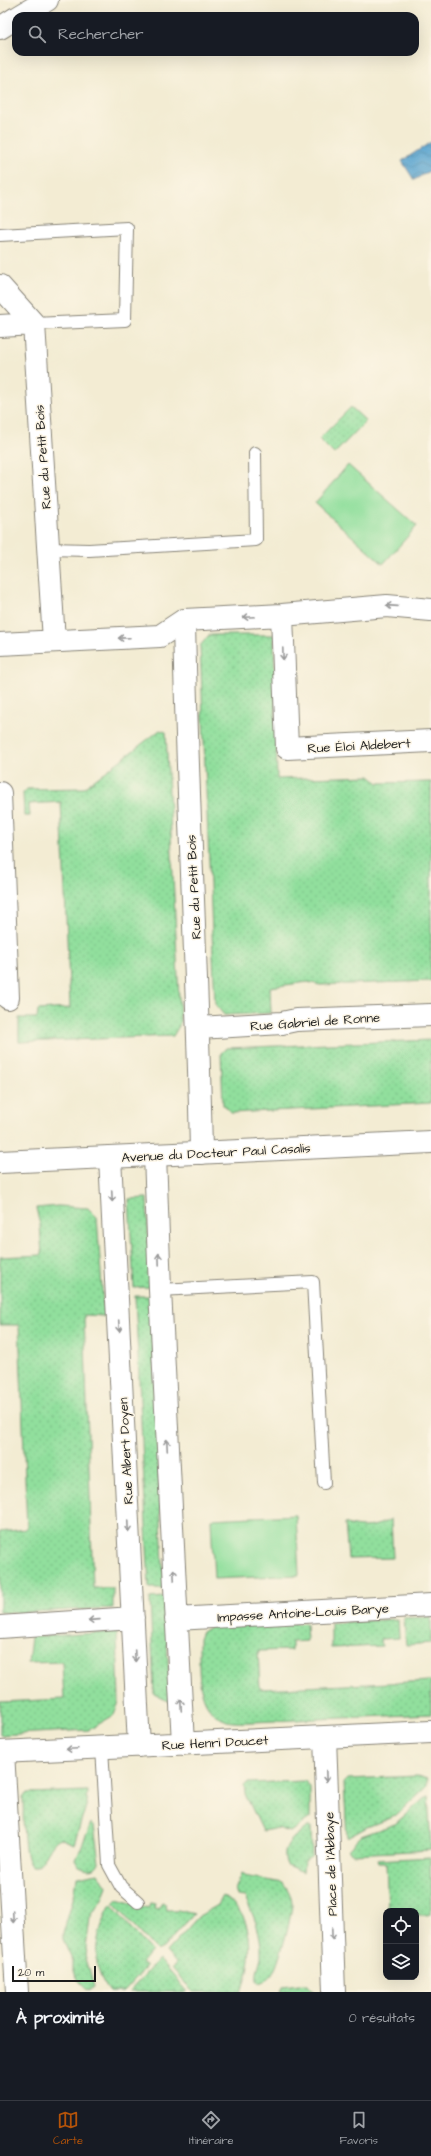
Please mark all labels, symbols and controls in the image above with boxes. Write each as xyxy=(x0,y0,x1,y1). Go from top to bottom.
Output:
search box xyxy=(12,12,419,56)
icon: search xyxy=(26,23,48,45)
text: Rechercher xyxy=(58,24,143,45)
street label: Rue du Petit Bois xyxy=(30,404,56,510)
one-way arrow xyxy=(386,603,399,610)
one-way arrow xyxy=(243,613,256,620)
one-way arrow xyxy=(118,634,131,641)
one-way arrow xyxy=(280,647,287,660)
street label: Rue Éloi Aldebert xyxy=(307,734,412,758)
street label: Rue du Petit Bois xyxy=(182,834,206,940)
street label: Rue Gabriel de Ronne xyxy=(250,1008,381,1036)
street label: Avenue du Docteur Paul Casalis xyxy=(121,1139,312,1167)
one-way arrow xyxy=(108,1189,116,1202)
one-way arrow xyxy=(155,1253,163,1266)
one-way arrow xyxy=(115,1319,123,1332)
street label: Rue Albert Doyen xyxy=(114,1397,139,1505)
one-way arrow xyxy=(164,1439,171,1452)
one-way arrow xyxy=(125,1519,132,1532)
one-way arrow xyxy=(170,1569,177,1582)
street label: Impasse Antoine-Louis Barye xyxy=(217,1600,389,1627)
one-way arrow xyxy=(88,1617,101,1624)
one-way arrow xyxy=(131,1649,139,1662)
one-way arrow xyxy=(177,1699,184,1712)
street label: Rue Henri Doucet xyxy=(161,1731,270,1755)
one-way arrow xyxy=(66,1745,79,1753)
one-way arrow xyxy=(322,1769,330,1782)
street label: Place de l'Abbaye xyxy=(320,1812,343,1916)
map controls xyxy=(383,1908,419,1980)
button: locate xyxy=(383,1908,419,1944)
one-way arrow xyxy=(9,1910,17,1923)
one-way arrow xyxy=(328,1927,336,1940)
button: layers xyxy=(383,1944,419,1980)
scale bar xyxy=(12,1964,96,1983)
text: 20 m xyxy=(18,1965,44,1980)
text: À proximité xyxy=(16,2006,105,2030)
text: 0 résultats xyxy=(349,2009,415,2027)
tab: Carte xyxy=(53,2109,83,2148)
tab: Itinéraire xyxy=(189,2109,234,2148)
tab: Favoris xyxy=(340,2109,378,2148)

